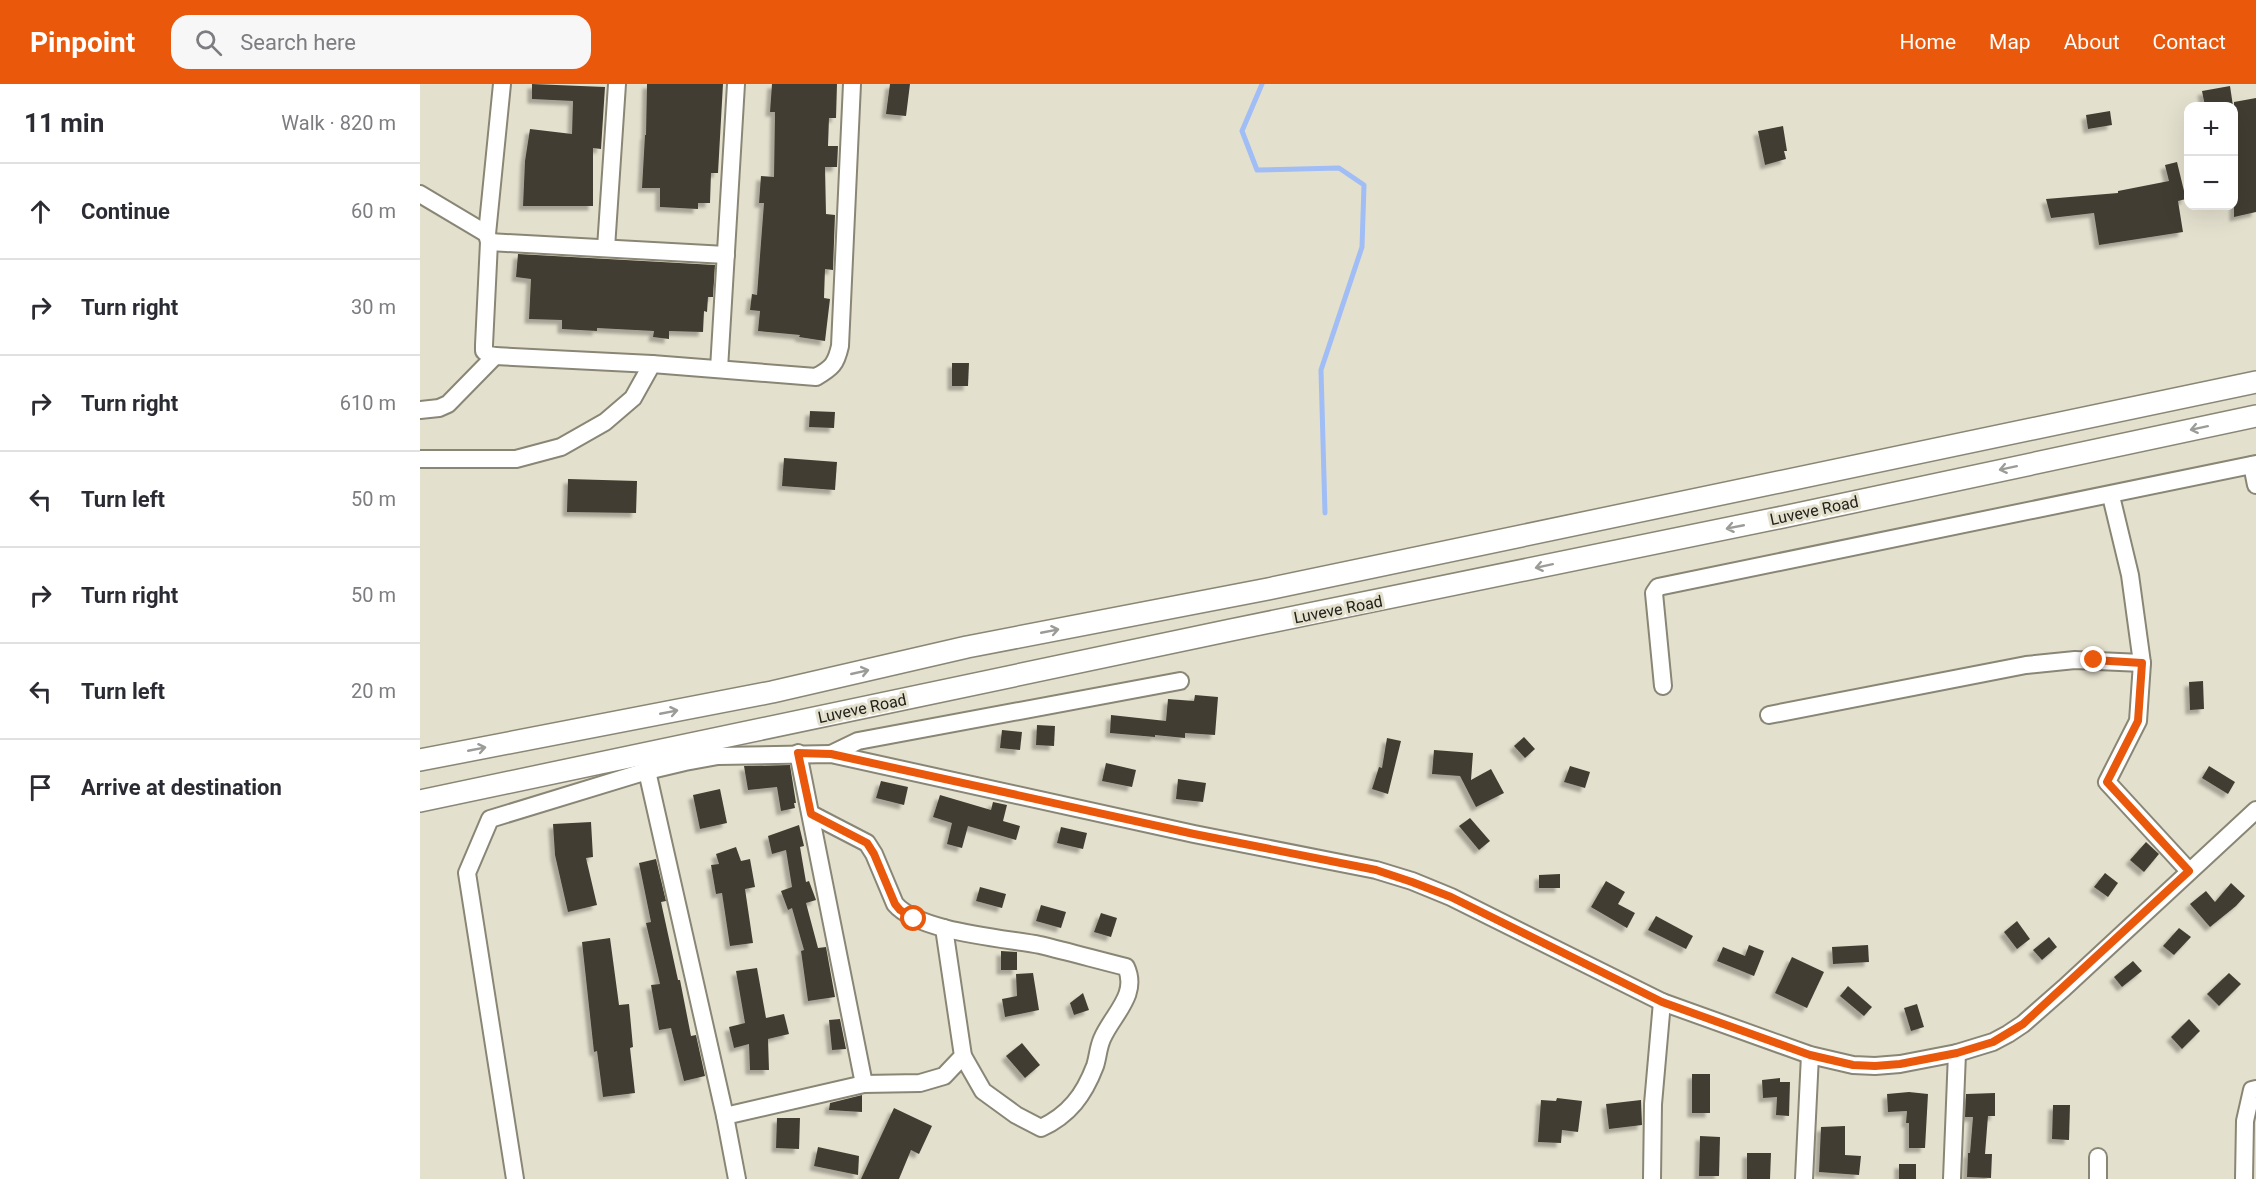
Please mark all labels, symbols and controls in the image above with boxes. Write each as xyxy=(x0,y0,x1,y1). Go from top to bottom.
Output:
search box xyxy=(171,15,591,69)
text: Pinpoint xyxy=(30,26,135,59)
icon: search xyxy=(192,26,225,59)
text: Search here xyxy=(240,30,356,55)
text: Home xyxy=(1900,30,1956,54)
text: Map xyxy=(1989,30,2031,54)
text: About xyxy=(2064,30,2120,54)
text: Contact xyxy=(2153,30,2226,54)
map controls xyxy=(2184,102,2238,210)
button: + xyxy=(2184,102,2238,156)
text: 11 min xyxy=(24,108,104,138)
text: Walk · 820 m xyxy=(281,111,396,135)
button: − xyxy=(2184,156,2238,210)
icon: ahead xyxy=(24,195,57,228)
text: Continue xyxy=(81,199,170,224)
text: 60 m xyxy=(351,199,396,223)
icon: right xyxy=(24,291,57,324)
text: Turn right xyxy=(81,295,178,320)
text: 30 m xyxy=(351,295,396,319)
icon: right xyxy=(24,387,57,420)
text: Turn right xyxy=(81,391,178,416)
text: 610 m xyxy=(340,391,396,415)
one-way arrow xyxy=(2189,423,2209,434)
one-way arrow xyxy=(1999,463,2018,474)
icon: left xyxy=(24,483,57,516)
text: Turn left xyxy=(81,487,165,512)
text: 50 m xyxy=(351,487,396,511)
street label: Luveve Road xyxy=(1768,492,1860,529)
one-way arrow xyxy=(1726,522,1745,533)
one-way arrow xyxy=(1535,561,1554,572)
icon: right xyxy=(24,579,57,612)
text: Turn right xyxy=(81,583,178,608)
text: 50 m xyxy=(351,583,396,607)
street label: Luveve Road xyxy=(1292,592,1384,627)
one-way arrow xyxy=(1040,625,1060,636)
route end xyxy=(2080,646,2106,672)
one-way arrow xyxy=(850,665,869,677)
icon: left xyxy=(24,675,57,708)
text: Turn left xyxy=(81,679,165,704)
text: 20 m xyxy=(351,679,396,703)
street label: Luveve Road xyxy=(816,690,908,727)
one-way arrow xyxy=(659,706,678,717)
one-way arrow xyxy=(467,743,487,754)
icon: arrive xyxy=(24,771,57,804)
text: Arrive at destination xyxy=(81,775,282,800)
route start xyxy=(900,905,926,931)

